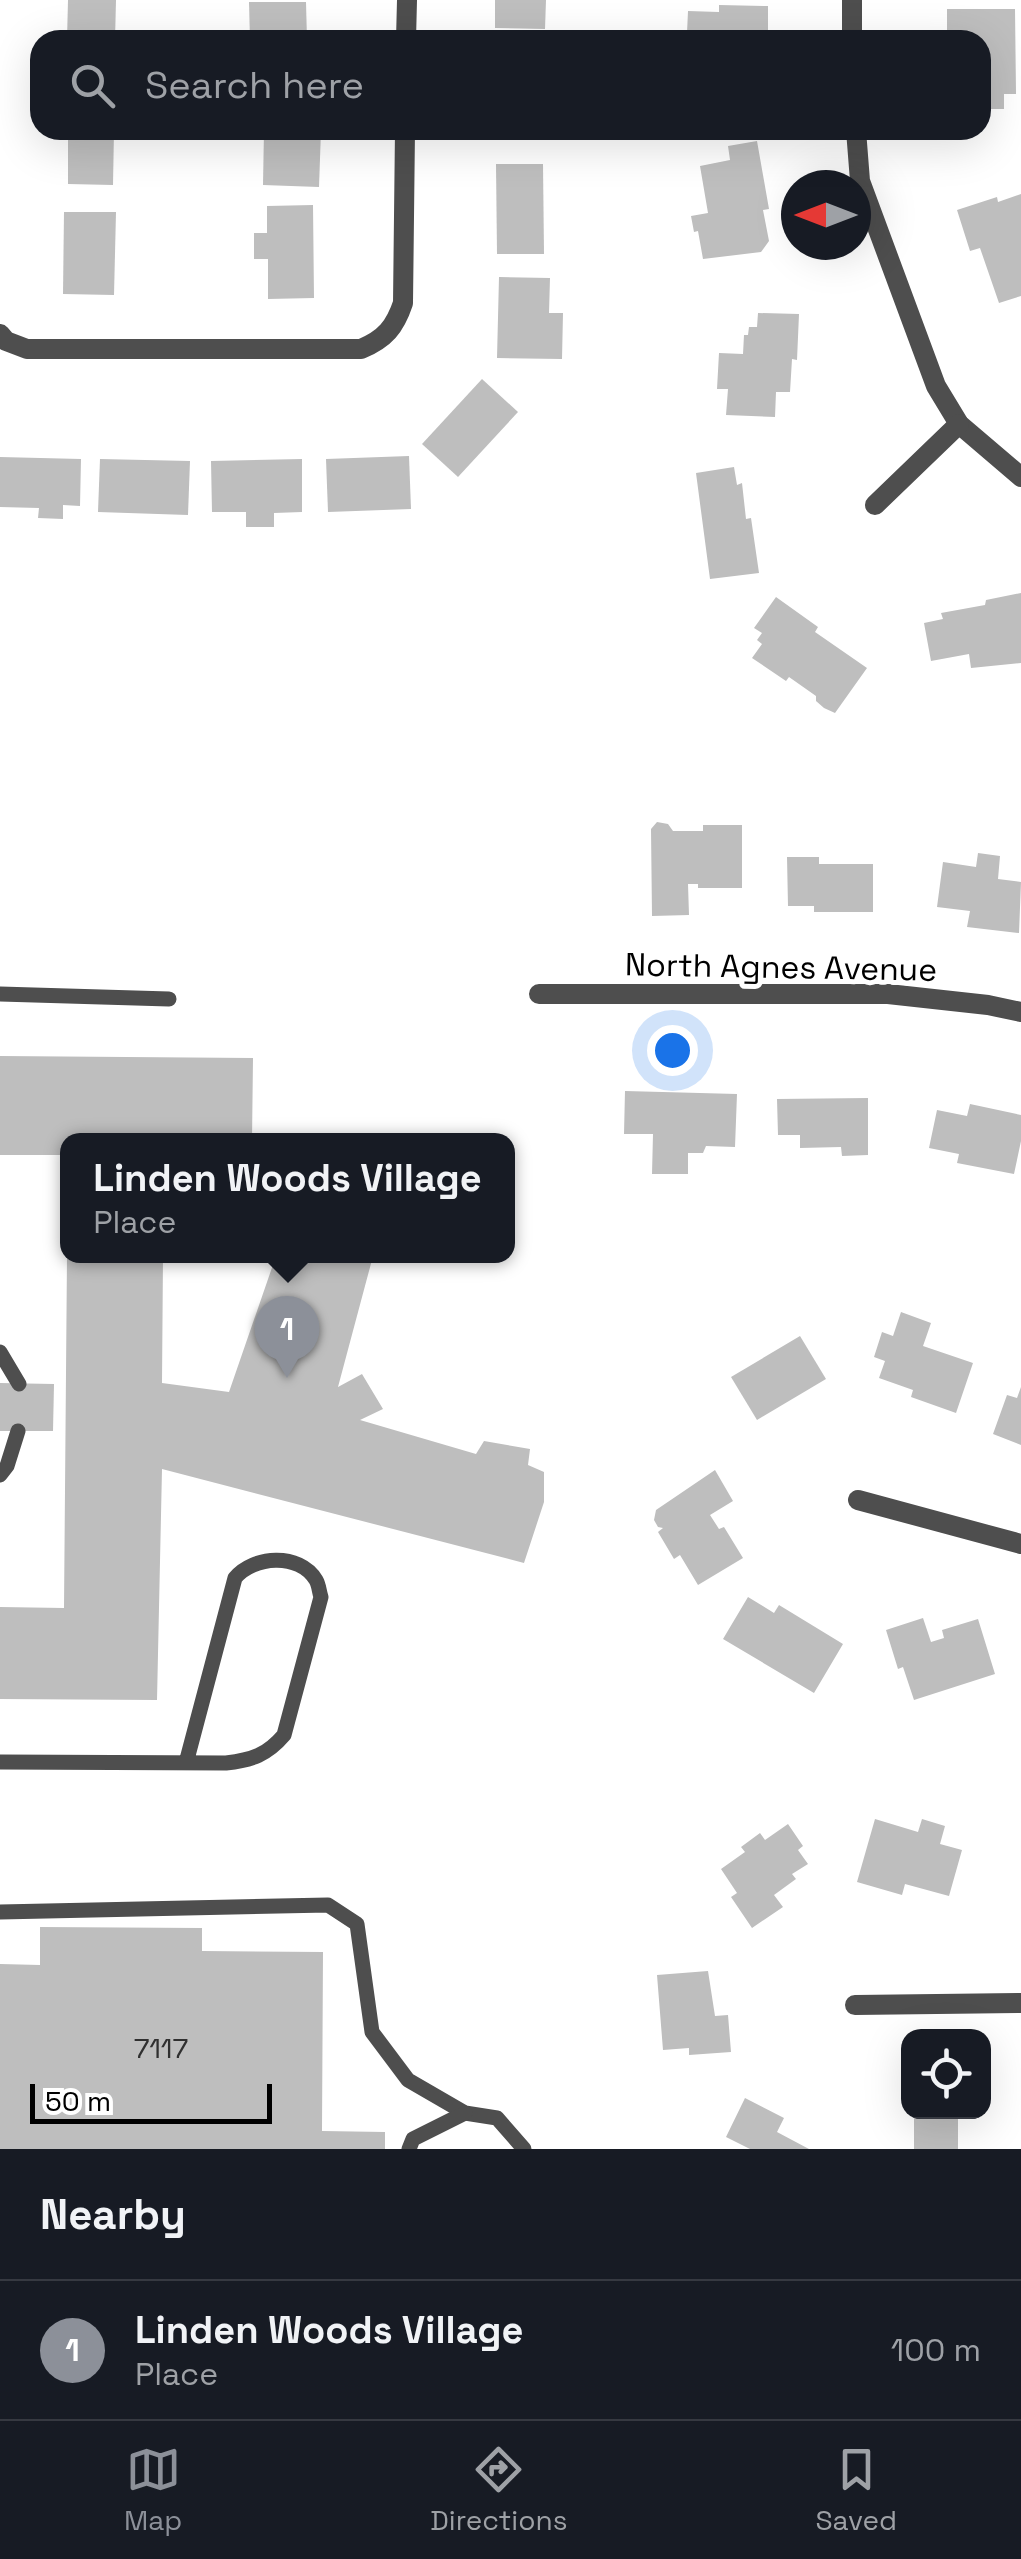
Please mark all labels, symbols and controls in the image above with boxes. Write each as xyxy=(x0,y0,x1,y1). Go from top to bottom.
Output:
search box xyxy=(30,30,991,140)
icon: search xyxy=(65,58,120,113)
text: Search here xyxy=(145,61,364,109)
north arrow xyxy=(781,170,871,260)
street label: North Agnes Avenue xyxy=(625,944,937,990)
your location xyxy=(647,1025,698,1076)
popup xyxy=(60,1133,515,1263)
text: Linden Woods Village xyxy=(93,1154,482,1202)
text: Place xyxy=(93,1202,176,1242)
pin: 1 xyxy=(254,1296,320,1378)
map controls xyxy=(901,2029,991,2119)
button: locate xyxy=(901,2029,991,2119)
house number: 7117 xyxy=(134,2030,188,2066)
scale bar xyxy=(30,2079,272,2124)
text: 50 m xyxy=(45,2083,111,2119)
text: Nearby xyxy=(40,2188,186,2241)
text: Linden Woods Village xyxy=(135,2306,523,2354)
text: 1 xyxy=(65,2330,80,2370)
text: 100 m xyxy=(891,2330,981,2370)
text: Place xyxy=(135,2354,218,2394)
tab: Map xyxy=(124,2442,182,2538)
tab: Directions xyxy=(430,2442,567,2538)
tab: Saved xyxy=(815,2442,897,2538)

